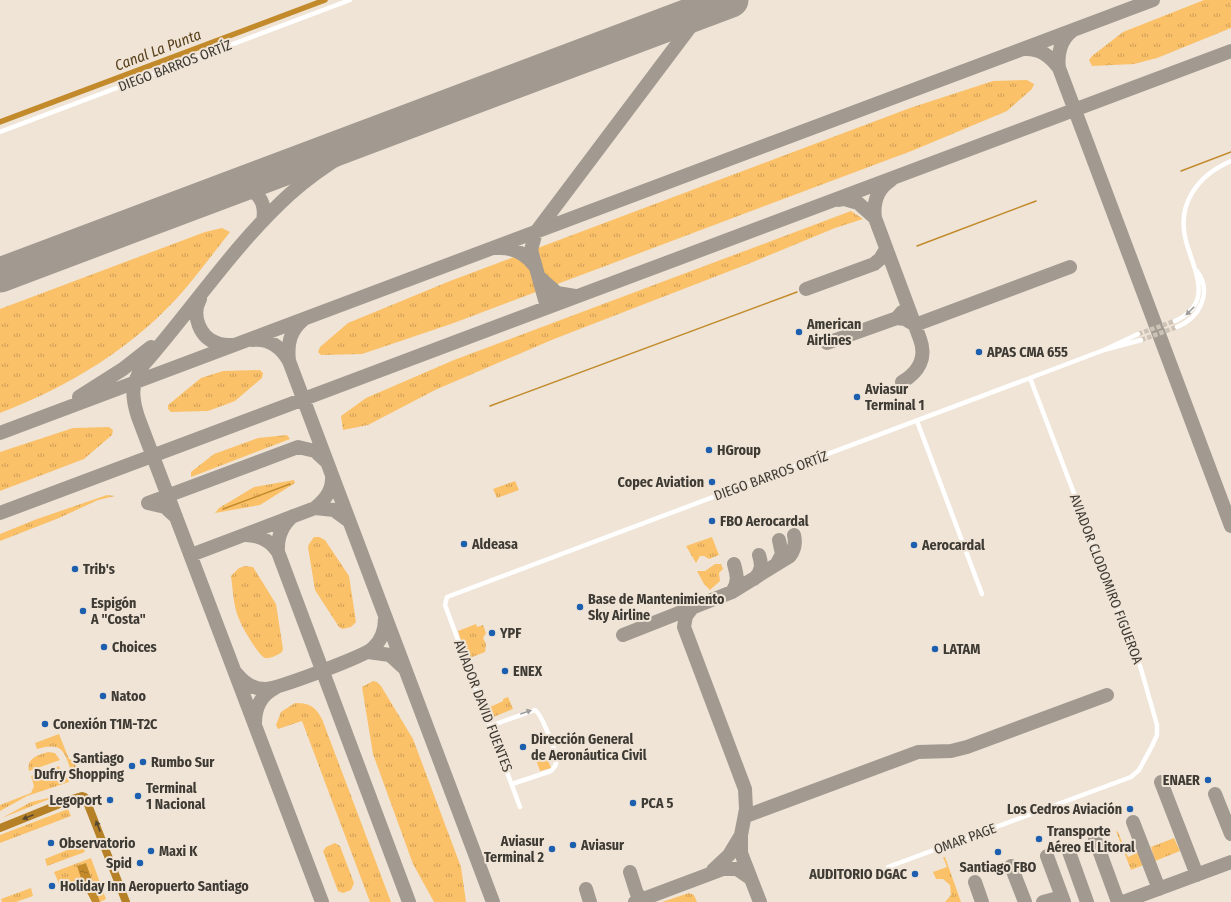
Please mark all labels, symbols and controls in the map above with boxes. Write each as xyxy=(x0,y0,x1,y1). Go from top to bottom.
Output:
water label: Canal La Punta xyxy=(112,25,204,75)
street label: DIEGO BARROS ORTÍZ xyxy=(115,35,235,95)
one-way arrow xyxy=(1185,306,1195,316)
place label: American Airlines xyxy=(806,316,861,349)
marker: American Airlines xyxy=(794,327,804,337)
place label: APAS CMA 655 xyxy=(986,344,1068,361)
marker: APAS CMA 655 xyxy=(974,347,984,357)
place label: Aviasur Terminal 1 xyxy=(864,381,924,414)
marker: Aviasur Terminal 1 xyxy=(852,392,862,402)
place label: HGroup xyxy=(717,442,761,459)
marker: HGroup xyxy=(704,445,714,455)
street label: DIEGO BARROS ORTÍZ xyxy=(711,446,831,505)
place label: Copec Aviation xyxy=(618,474,704,491)
marker: Copec Aviation xyxy=(707,477,717,487)
street label: AVIADOR CLODOMIRO FIGUEROA xyxy=(1066,492,1147,667)
place label: FBO Aerocardal xyxy=(720,513,809,530)
marker: FBO Aerocardal xyxy=(707,516,717,526)
place label: Aldeasa xyxy=(471,536,518,553)
place label: Aerocardal xyxy=(921,537,985,554)
marker: Aldeasa xyxy=(459,539,469,549)
marker: Aerocardal xyxy=(909,540,919,550)
place label: Trib's xyxy=(83,561,115,578)
marker: Trib's xyxy=(70,564,80,574)
place label: Base de Mantenimiento Sky Airline xyxy=(588,591,725,624)
place label: Espigón A "Costa" xyxy=(90,595,146,628)
marker: Base de Mantenimiento Sky Airline xyxy=(575,602,585,612)
marker: Espigón A "Costa" xyxy=(78,606,88,616)
place label: YPF xyxy=(499,625,522,642)
marker: YPF xyxy=(487,628,497,638)
street label: AVIADOR DAVID FUENTES xyxy=(450,638,516,774)
place label: Choices xyxy=(112,639,157,656)
place label: LATAM xyxy=(943,641,980,658)
marker: Choices xyxy=(99,642,109,652)
marker: LATAM xyxy=(930,644,940,654)
place label: ENEX xyxy=(513,663,543,680)
marker: ENEX xyxy=(500,666,510,676)
place label: Natoo xyxy=(111,688,146,705)
marker: Natoo xyxy=(98,691,108,701)
one-way arrow xyxy=(521,709,533,715)
place label: Conexión T1M-T2C xyxy=(53,716,158,733)
marker: Conexión T1M-T2C xyxy=(40,719,50,729)
place label: Dirección General de Aeronáutica Civil xyxy=(531,731,647,764)
marker: Dirección General de Aeronáutica Civil xyxy=(518,742,528,752)
place label: Santiago Dufry Shopping xyxy=(34,750,125,783)
place label: Rumbo Sur xyxy=(151,754,215,771)
marker: Rumbo Sur xyxy=(138,757,148,767)
marker: Santiago Dufry Shopping xyxy=(127,761,137,771)
place label: ENAER xyxy=(1163,772,1200,789)
marker: ENAER xyxy=(1203,775,1213,785)
place label: Terminal 1 Nacional xyxy=(146,780,206,813)
marker: Terminal 1 Nacional xyxy=(133,791,143,801)
place label: Legoport xyxy=(49,792,103,809)
marker: Legoport xyxy=(105,795,115,805)
place label: PCA 5 xyxy=(641,795,673,812)
marker: PCA 5 xyxy=(628,798,638,808)
place label: Los Cedros Aviación xyxy=(1007,801,1122,818)
marker: Los Cedros Aviación xyxy=(1125,804,1135,814)
one-way arrow xyxy=(22,814,34,820)
one-way arrow xyxy=(94,820,100,832)
street label: OMAR PAGE xyxy=(931,820,999,858)
place label: Transporte Aéreo El Litoral xyxy=(1046,823,1135,856)
place label: Aviasur Terminal 2 xyxy=(484,833,545,866)
marker: Transporte Aéreo El Litoral xyxy=(1034,834,1044,844)
place label: Observatorio xyxy=(59,835,136,852)
place label: Aviasur xyxy=(580,837,625,854)
marker: Observatorio xyxy=(46,838,56,848)
marker: Aviasur xyxy=(568,840,578,850)
place label: Maxi K xyxy=(159,843,198,860)
marker: Aviasur Terminal 2 xyxy=(547,844,557,854)
marker: Maxi K xyxy=(146,846,156,856)
marker: Santiago FBO xyxy=(993,847,1003,857)
place label: Spid xyxy=(106,855,132,872)
marker: Spid xyxy=(135,858,145,868)
place label: Santiago FBO xyxy=(960,859,1037,876)
place label: AUDITORIO DGAC xyxy=(808,866,908,883)
marker: AUDITORIO DGAC xyxy=(910,869,920,879)
place label: Holiday Inn Aeropuerto Santiago xyxy=(60,878,249,895)
marker: Holiday Inn Aeropuerto Santiago xyxy=(47,881,57,891)

